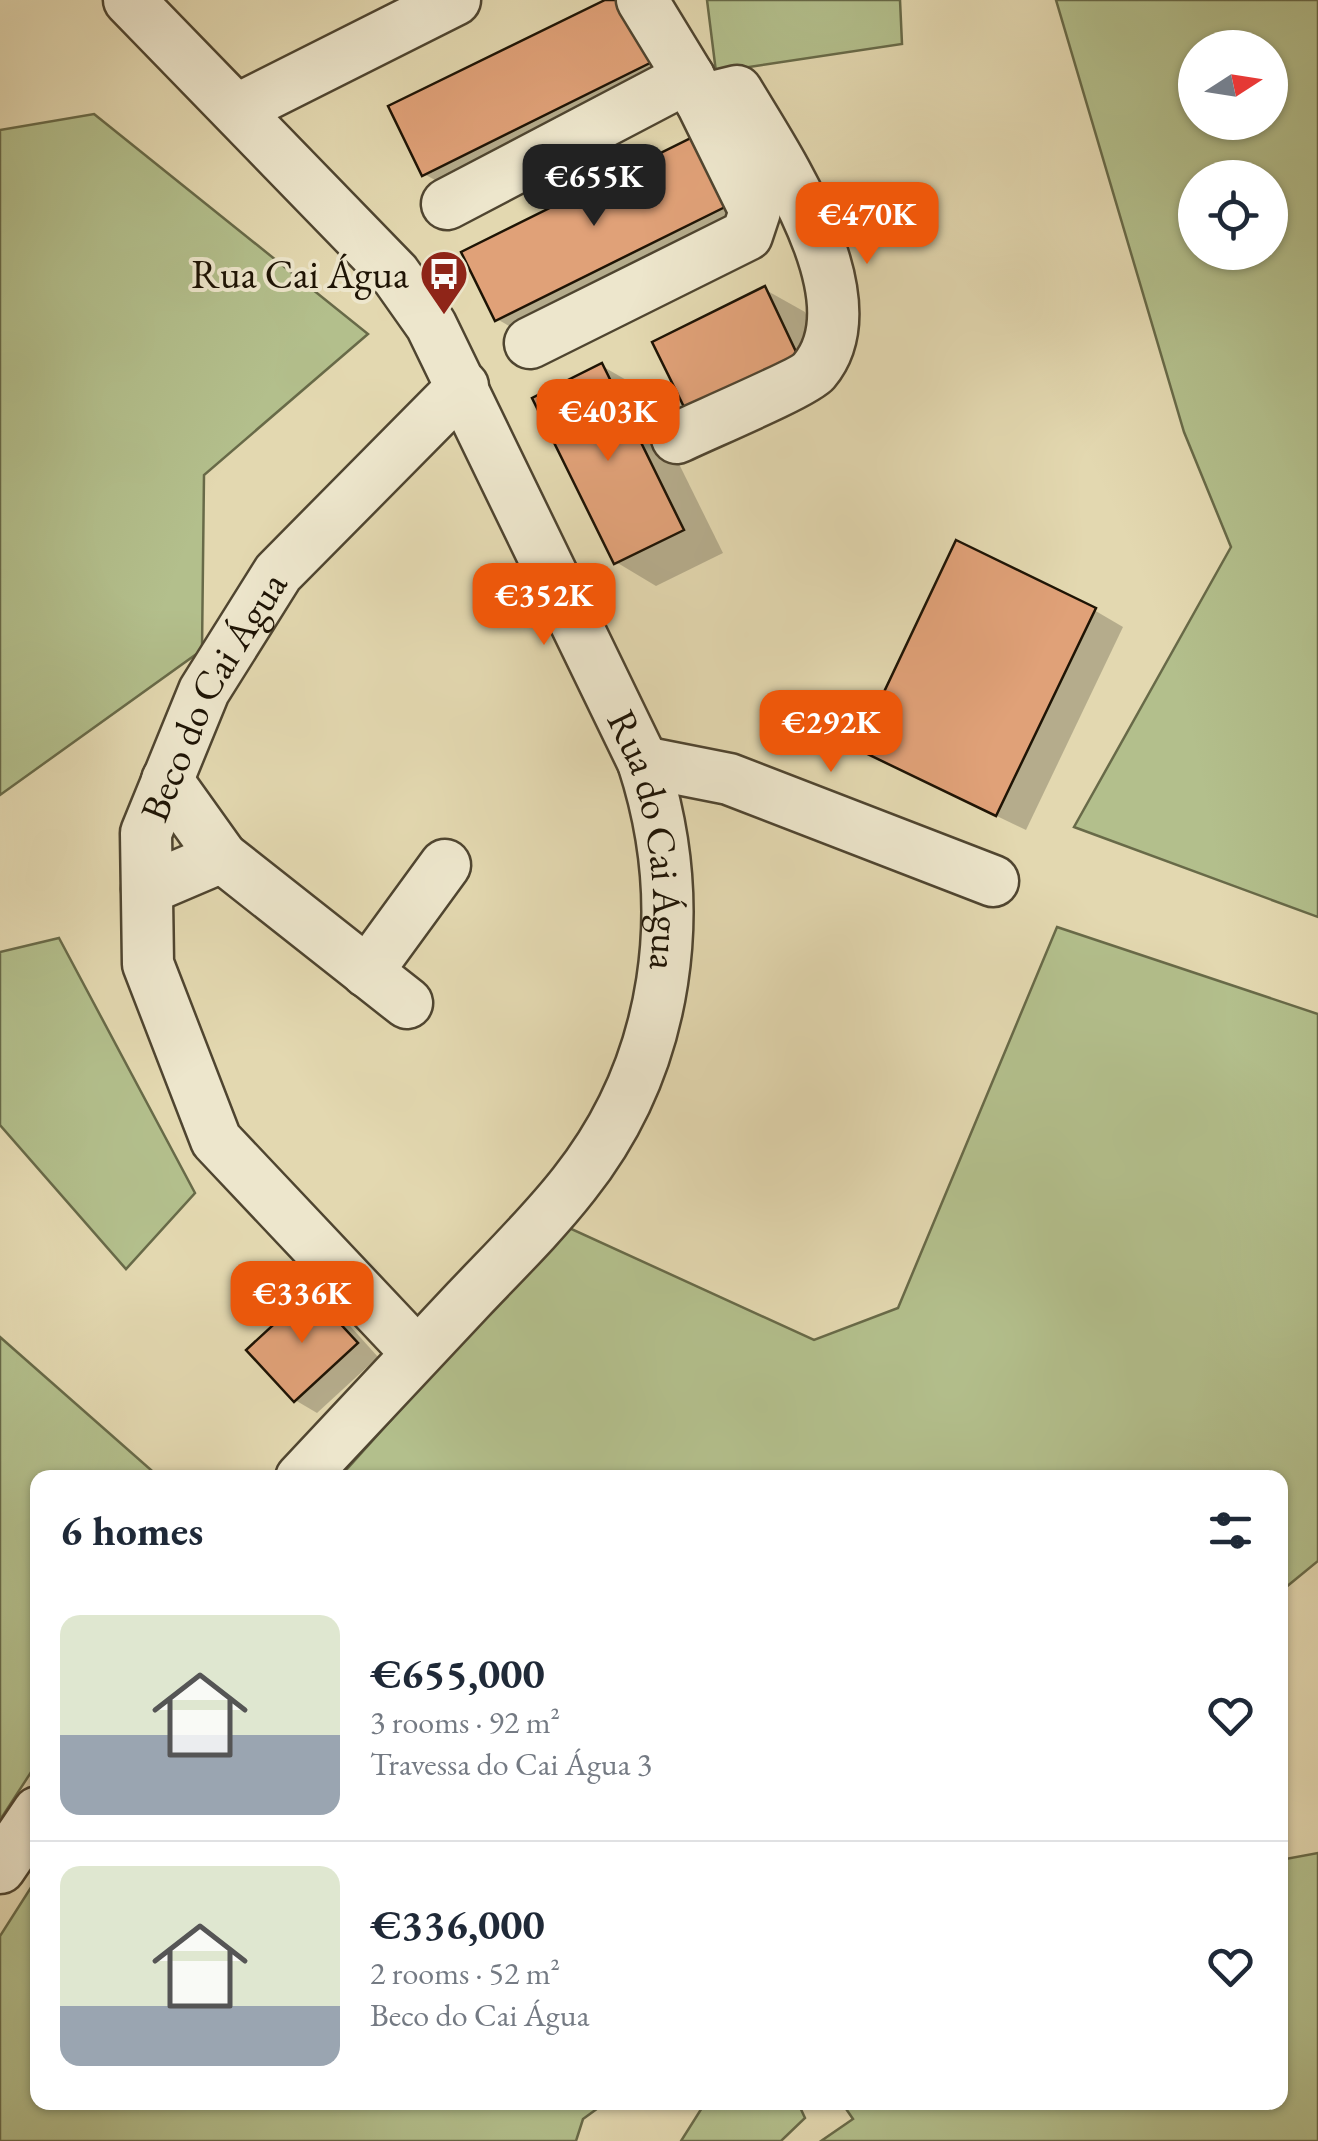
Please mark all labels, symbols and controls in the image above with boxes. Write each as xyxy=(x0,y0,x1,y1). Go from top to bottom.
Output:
north arrow xyxy=(1178,30,1288,140)
map controls xyxy=(1178,30,1288,270)
pin: €655K xyxy=(524,144,664,229)
text: €655K xyxy=(545,155,643,197)
button: locate xyxy=(1178,160,1288,270)
pin: €470K xyxy=(797,182,937,267)
text: €470K xyxy=(818,193,916,235)
place label: Rua Cai Água xyxy=(191,248,409,300)
bus stop icon: Rua Cai Água xyxy=(418,248,470,316)
pin: €403K xyxy=(538,379,678,464)
text: €403K xyxy=(559,390,657,432)
street label: Beco do Cai Água xyxy=(128,562,298,829)
pin: €352K xyxy=(474,563,614,648)
text: €352K xyxy=(495,574,593,616)
pin: €292K xyxy=(761,690,901,775)
street label: Rua do Cai Água xyxy=(596,701,694,973)
text: €292K xyxy=(782,701,880,743)
pin: €336K xyxy=(232,1261,372,1346)
text: €336K xyxy=(253,1272,351,1314)
text: 6 homes xyxy=(60,1503,203,1558)
icon: filters xyxy=(1203,1503,1258,1558)
text: €655,000 xyxy=(370,1646,545,1701)
icon: home xyxy=(140,1655,260,1775)
icon: heart xyxy=(1203,1688,1258,1743)
text: 3 rooms · 92 m² xyxy=(370,1701,560,1743)
text: Travessa do Cai Água 3 xyxy=(370,1743,652,1785)
text: €336,000 xyxy=(370,1897,545,1952)
icon: home xyxy=(140,1906,260,2026)
icon: heart xyxy=(1203,1939,1258,1994)
text: 2 rooms · 52 m² xyxy=(370,1952,560,1994)
text: Beco do Cai Água xyxy=(370,1994,589,2036)

